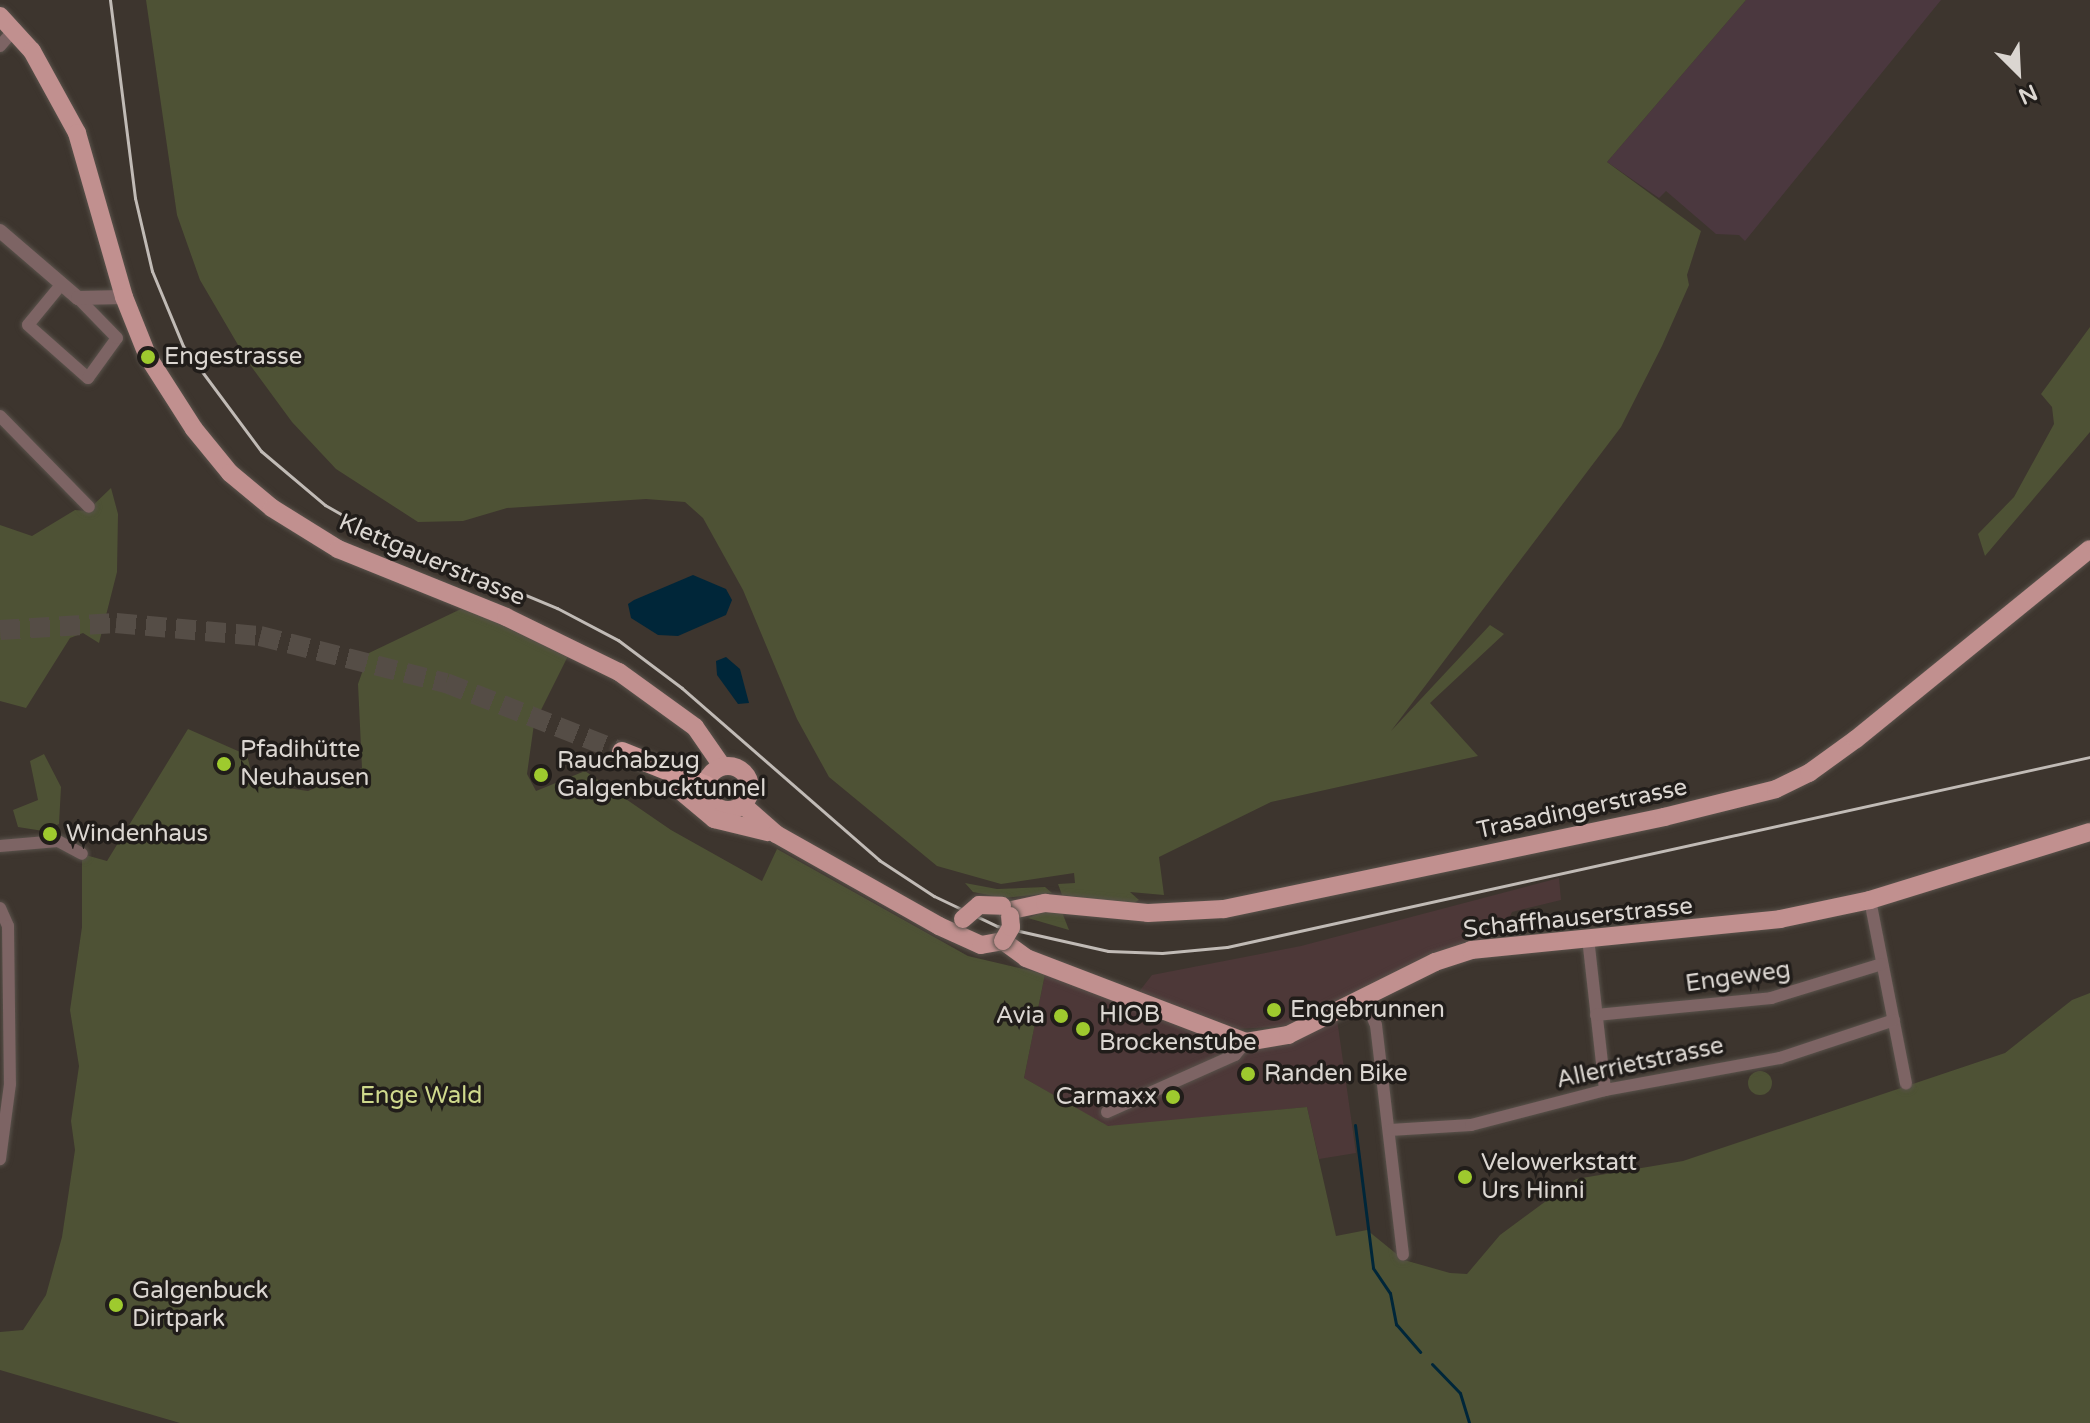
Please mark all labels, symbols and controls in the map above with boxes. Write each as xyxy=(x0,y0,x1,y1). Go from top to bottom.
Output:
north arrow xyxy=(1978,32,2058,112)
text: N xyxy=(2014,78,2041,109)
place label: Engestrasse xyxy=(164,343,302,371)
marker: Engestrasse xyxy=(139,348,157,366)
street label: Klettgauerstrasse xyxy=(334,508,530,612)
place label: Pfadihütte Neuhausen xyxy=(240,736,369,792)
place label: Rauchabzug Galgenbucktunnel xyxy=(557,747,766,803)
marker: Pfadihütte Neuhausen xyxy=(215,755,233,773)
marker: Rauchabzug Galgenbucktunnel xyxy=(532,766,550,784)
street label: Trasadingerstrasse xyxy=(1474,773,1690,845)
place label: Windenhaus xyxy=(66,820,208,848)
marker: Windenhaus xyxy=(41,825,59,843)
street label: Schaffhauserstrasse xyxy=(1462,892,1694,944)
street label: Engeweg xyxy=(1684,955,1792,999)
place label: Engebrunnen xyxy=(1290,996,1445,1024)
place label: HIOB Brockenstube xyxy=(1099,1001,1257,1057)
marker: Engebrunnen xyxy=(1265,1001,1283,1019)
place label: Avia xyxy=(996,1002,1045,1030)
marker: Avia xyxy=(1052,1007,1070,1025)
marker: HIOB Brockenstube xyxy=(1074,1020,1092,1038)
street label: Allerrietstrasse xyxy=(1554,1031,1726,1095)
place label: Randen Bike xyxy=(1264,1060,1408,1088)
marker: Randen Bike xyxy=(1239,1065,1257,1083)
park label: Enge Wald xyxy=(360,1082,482,1110)
place label: Carmaxx xyxy=(1056,1083,1157,1111)
marker: Carmaxx xyxy=(1164,1088,1182,1106)
place label: Velowerkstatt Urs Hinni xyxy=(1481,1149,1637,1205)
marker: Velowerkstatt Urs Hinni xyxy=(1456,1168,1474,1186)
place label: Galgenbuck Dirtpark xyxy=(132,1277,269,1333)
marker: Galgenbuck Dirtpark xyxy=(107,1296,125,1314)

